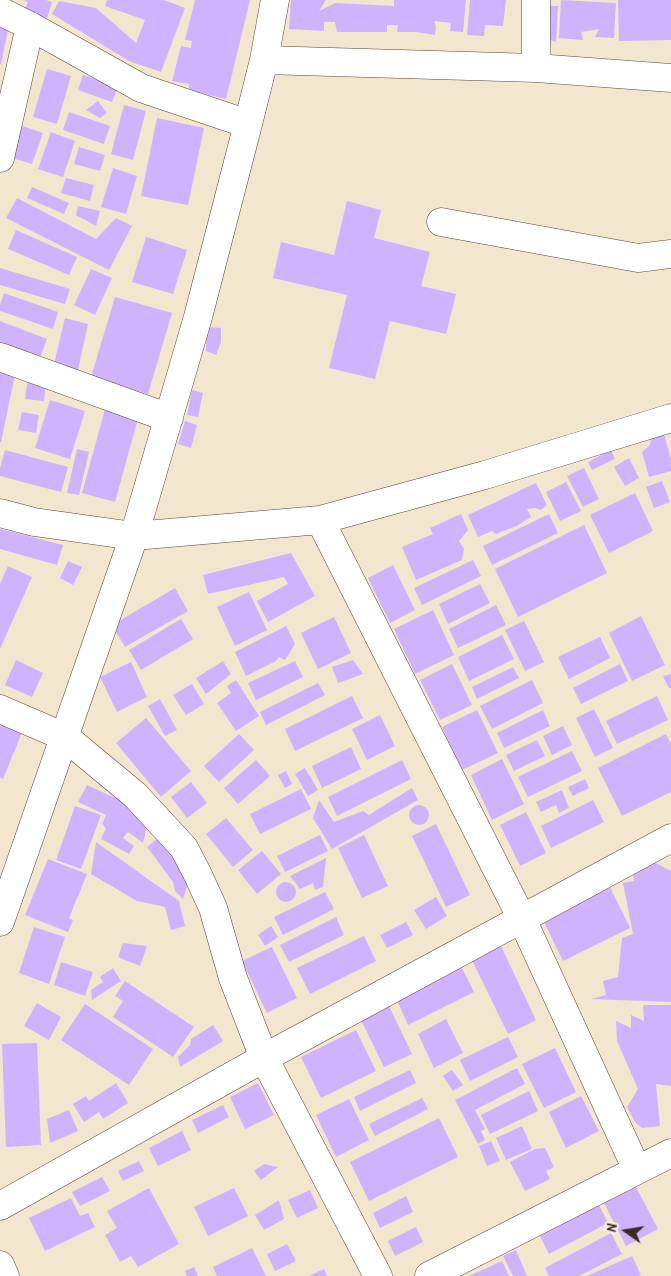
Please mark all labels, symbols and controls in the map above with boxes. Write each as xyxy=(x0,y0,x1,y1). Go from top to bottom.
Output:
north arrow xyxy=(601,1206,651,1256)
text: N xyxy=(601,1222,621,1233)

